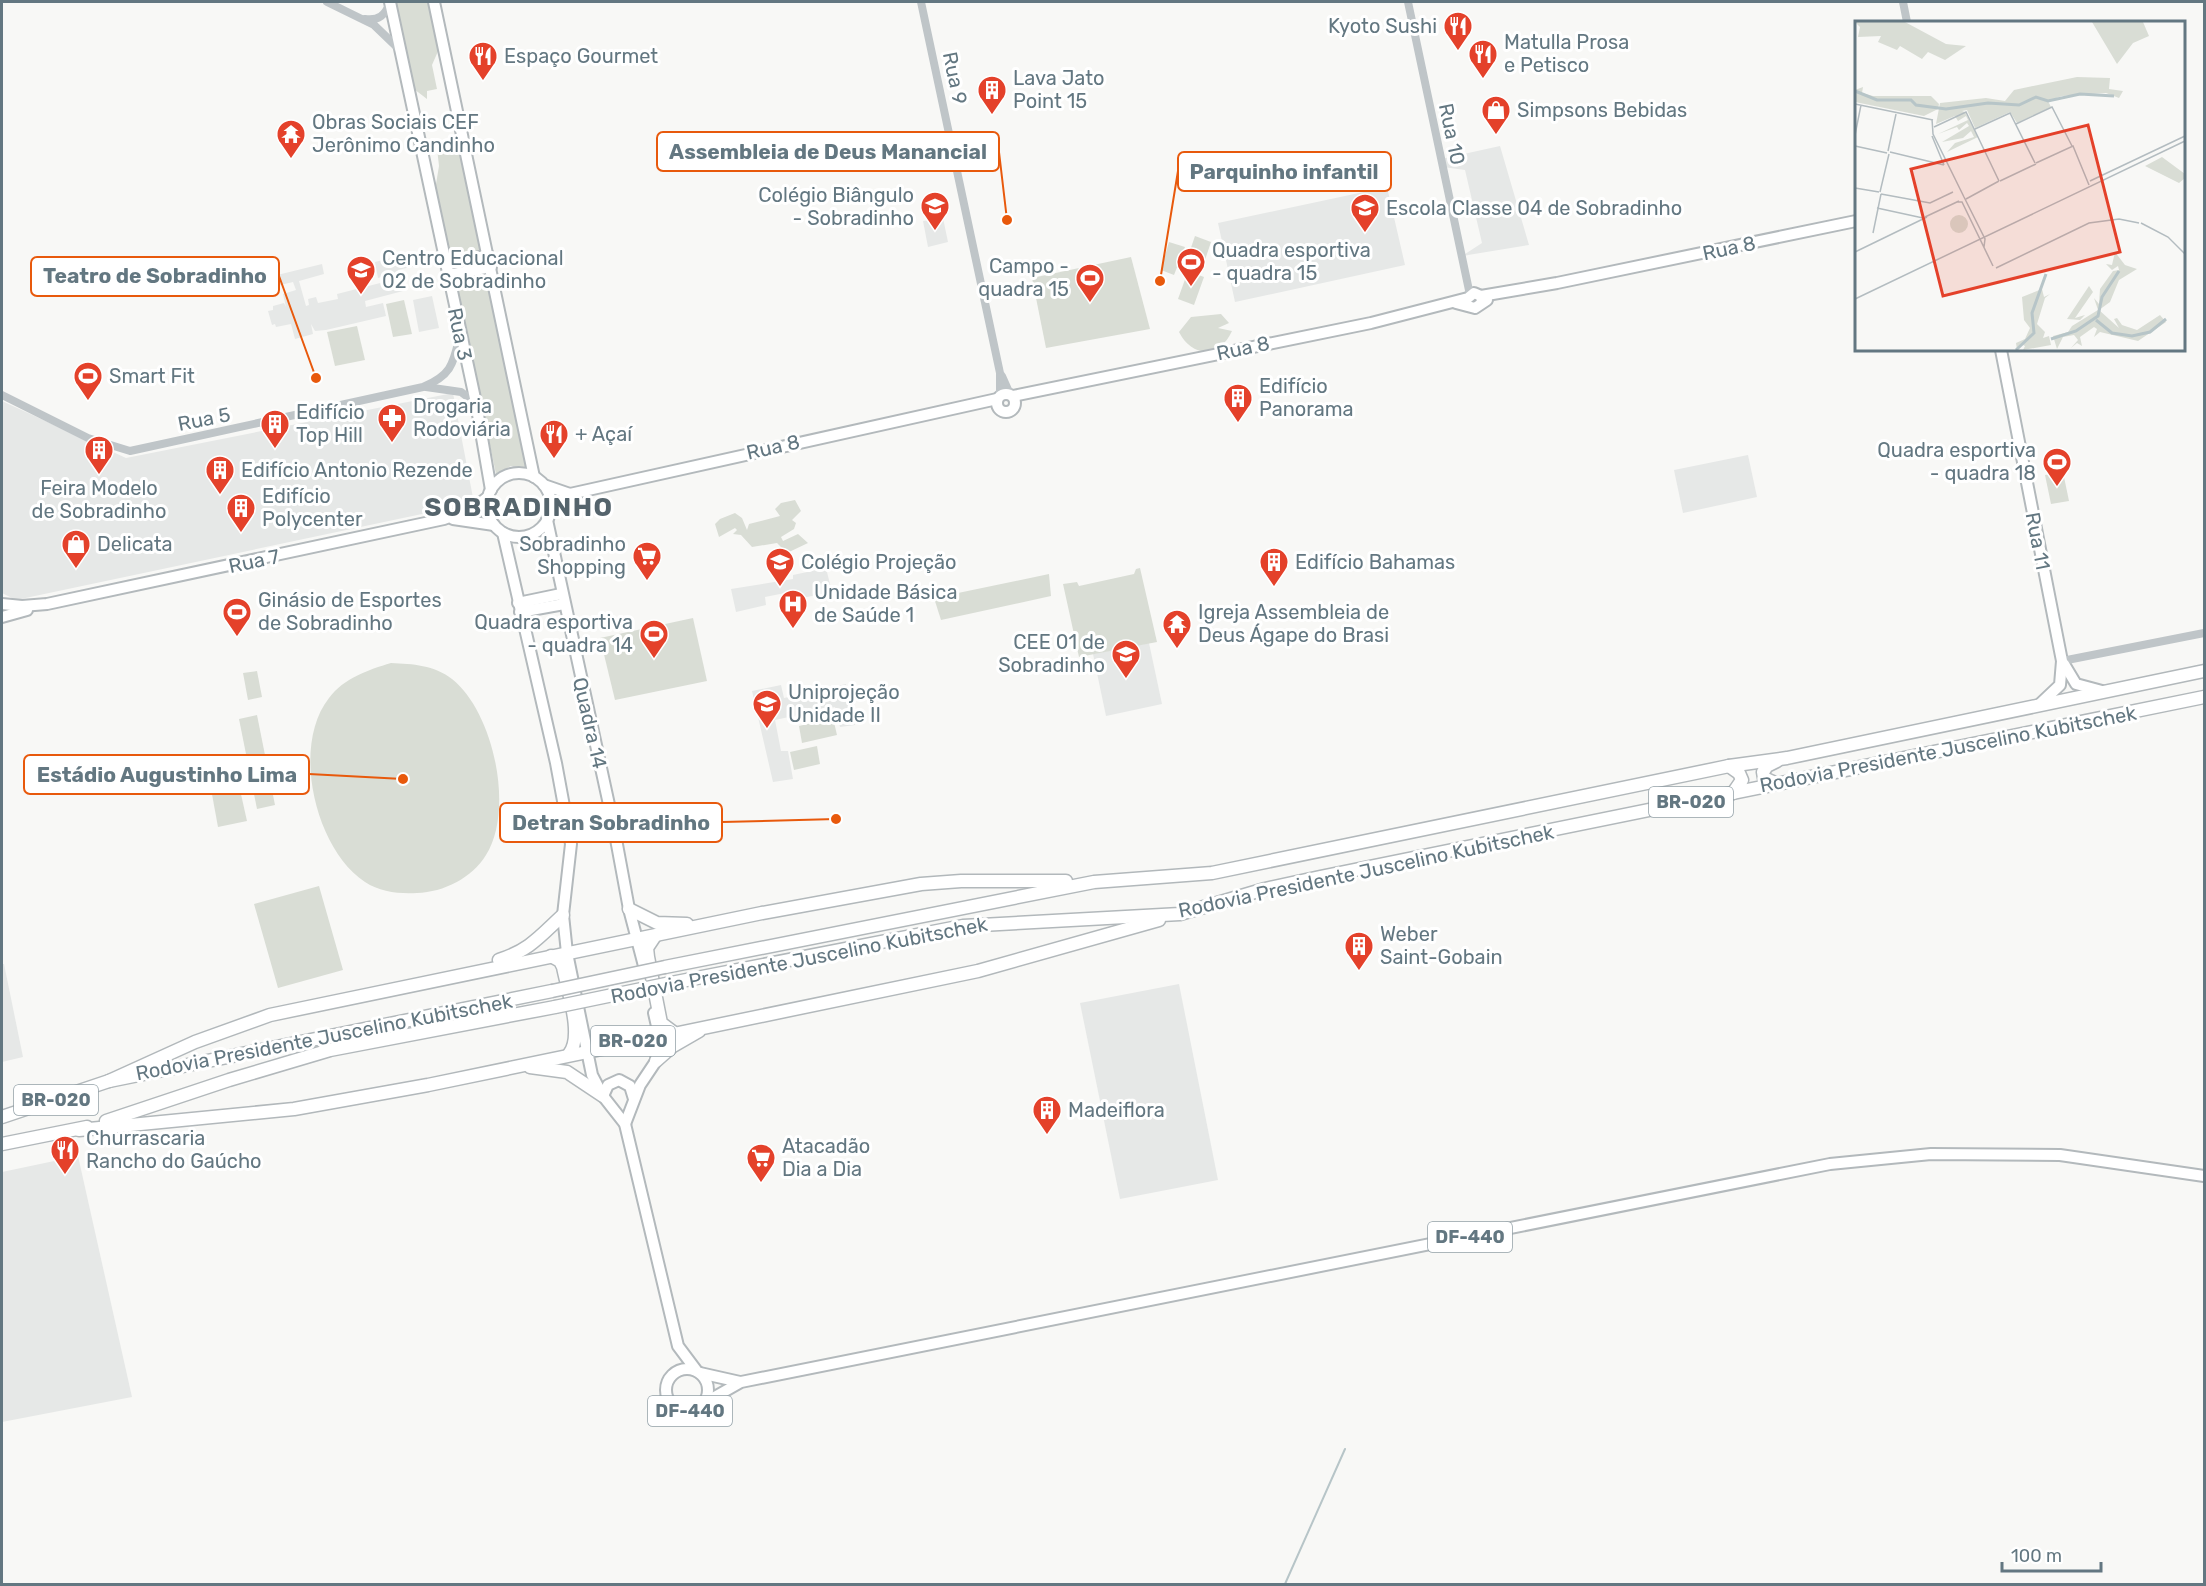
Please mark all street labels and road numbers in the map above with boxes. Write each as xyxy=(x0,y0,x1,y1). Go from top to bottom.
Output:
street label: Rua 9 xyxy=(938,50,972,106)
street label: Rua 10 xyxy=(1434,101,1470,167)
street label: Rua 8 xyxy=(1700,231,1758,265)
street label: Rua 3 xyxy=(443,306,477,362)
street label: Rua 8 xyxy=(1214,331,1272,365)
street label: Rua 5 xyxy=(176,402,232,436)
street label: Rua 8 xyxy=(744,429,802,465)
street label: Rua 11 xyxy=(2021,510,2055,572)
street label: Rua 7 xyxy=(226,544,282,578)
street label: Quadra 14 xyxy=(568,675,612,771)
street label: Rodovia Presidente Juscelino Kubitschek xyxy=(1758,701,2139,797)
road number: BR-020 xyxy=(1649,787,1733,817)
street label: Rodovia Presidente Juscelino Kubitschek xyxy=(1176,819,1557,923)
street label: Rodovia Presidente Juscelino Kubitschek xyxy=(609,912,990,1008)
street label: Rodovia Presidente Juscelino Kubitschek xyxy=(134,989,515,1085)
road number: BR-020 xyxy=(591,1026,675,1056)
road number: BR-020 xyxy=(14,1085,98,1115)
road number: DF-440 xyxy=(1428,1222,1512,1252)
road number: DF-440 xyxy=(648,1396,732,1426)

